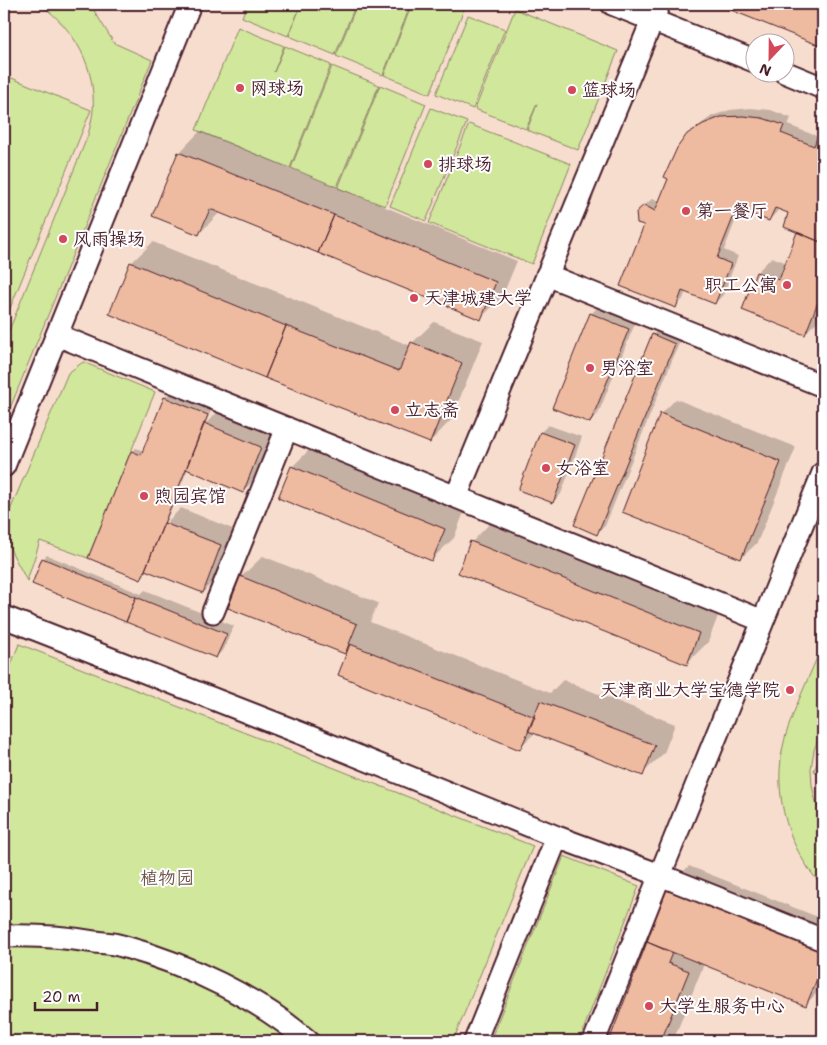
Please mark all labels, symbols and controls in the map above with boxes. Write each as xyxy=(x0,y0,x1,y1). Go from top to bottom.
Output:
north arrow xyxy=(744,32,794,82)
text: N xyxy=(757,60,774,80)
place label: 网球场 xyxy=(250,76,304,100)
place label: 篮球场 xyxy=(582,78,636,102)
marker: 网球场 xyxy=(234,82,246,94)
marker: 篮球场 xyxy=(566,84,578,96)
place label: 排球场 xyxy=(438,152,492,176)
marker: 排球场 xyxy=(422,158,434,170)
place label: 第一餐厅 xyxy=(696,199,768,223)
marker: 第一餐厅 xyxy=(680,205,692,217)
place label: 风雨操场 xyxy=(73,227,145,251)
marker: 风雨操场 xyxy=(57,233,69,245)
place label: 职工公寓 xyxy=(705,273,777,297)
marker: 职工公寓 xyxy=(781,279,793,291)
place label: 天津城建大学 xyxy=(424,286,532,310)
marker: 天津城建大学 xyxy=(408,292,420,304)
place label: 男浴室 xyxy=(600,356,654,380)
marker: 男浴室 xyxy=(584,362,596,374)
place label: 立志斋 xyxy=(405,398,459,422)
marker: 立志斋 xyxy=(389,404,401,416)
place label: 女浴室 xyxy=(556,456,610,480)
marker: 女浴室 xyxy=(540,462,552,474)
place label: 煦园宾馆 xyxy=(154,484,226,508)
marker: 煦园宾馆 xyxy=(138,490,150,502)
place label: 天津商业大学宝德学院 xyxy=(600,678,780,702)
marker: 天津商业大学宝德学院 xyxy=(784,684,796,696)
park label: 植物园 xyxy=(140,866,194,890)
scale bar xyxy=(35,980,98,1012)
text: 20 m xyxy=(42,987,81,1007)
place label: 大学生服务中心 xyxy=(659,994,785,1018)
marker: 大学生服务中心 xyxy=(643,1000,655,1012)

